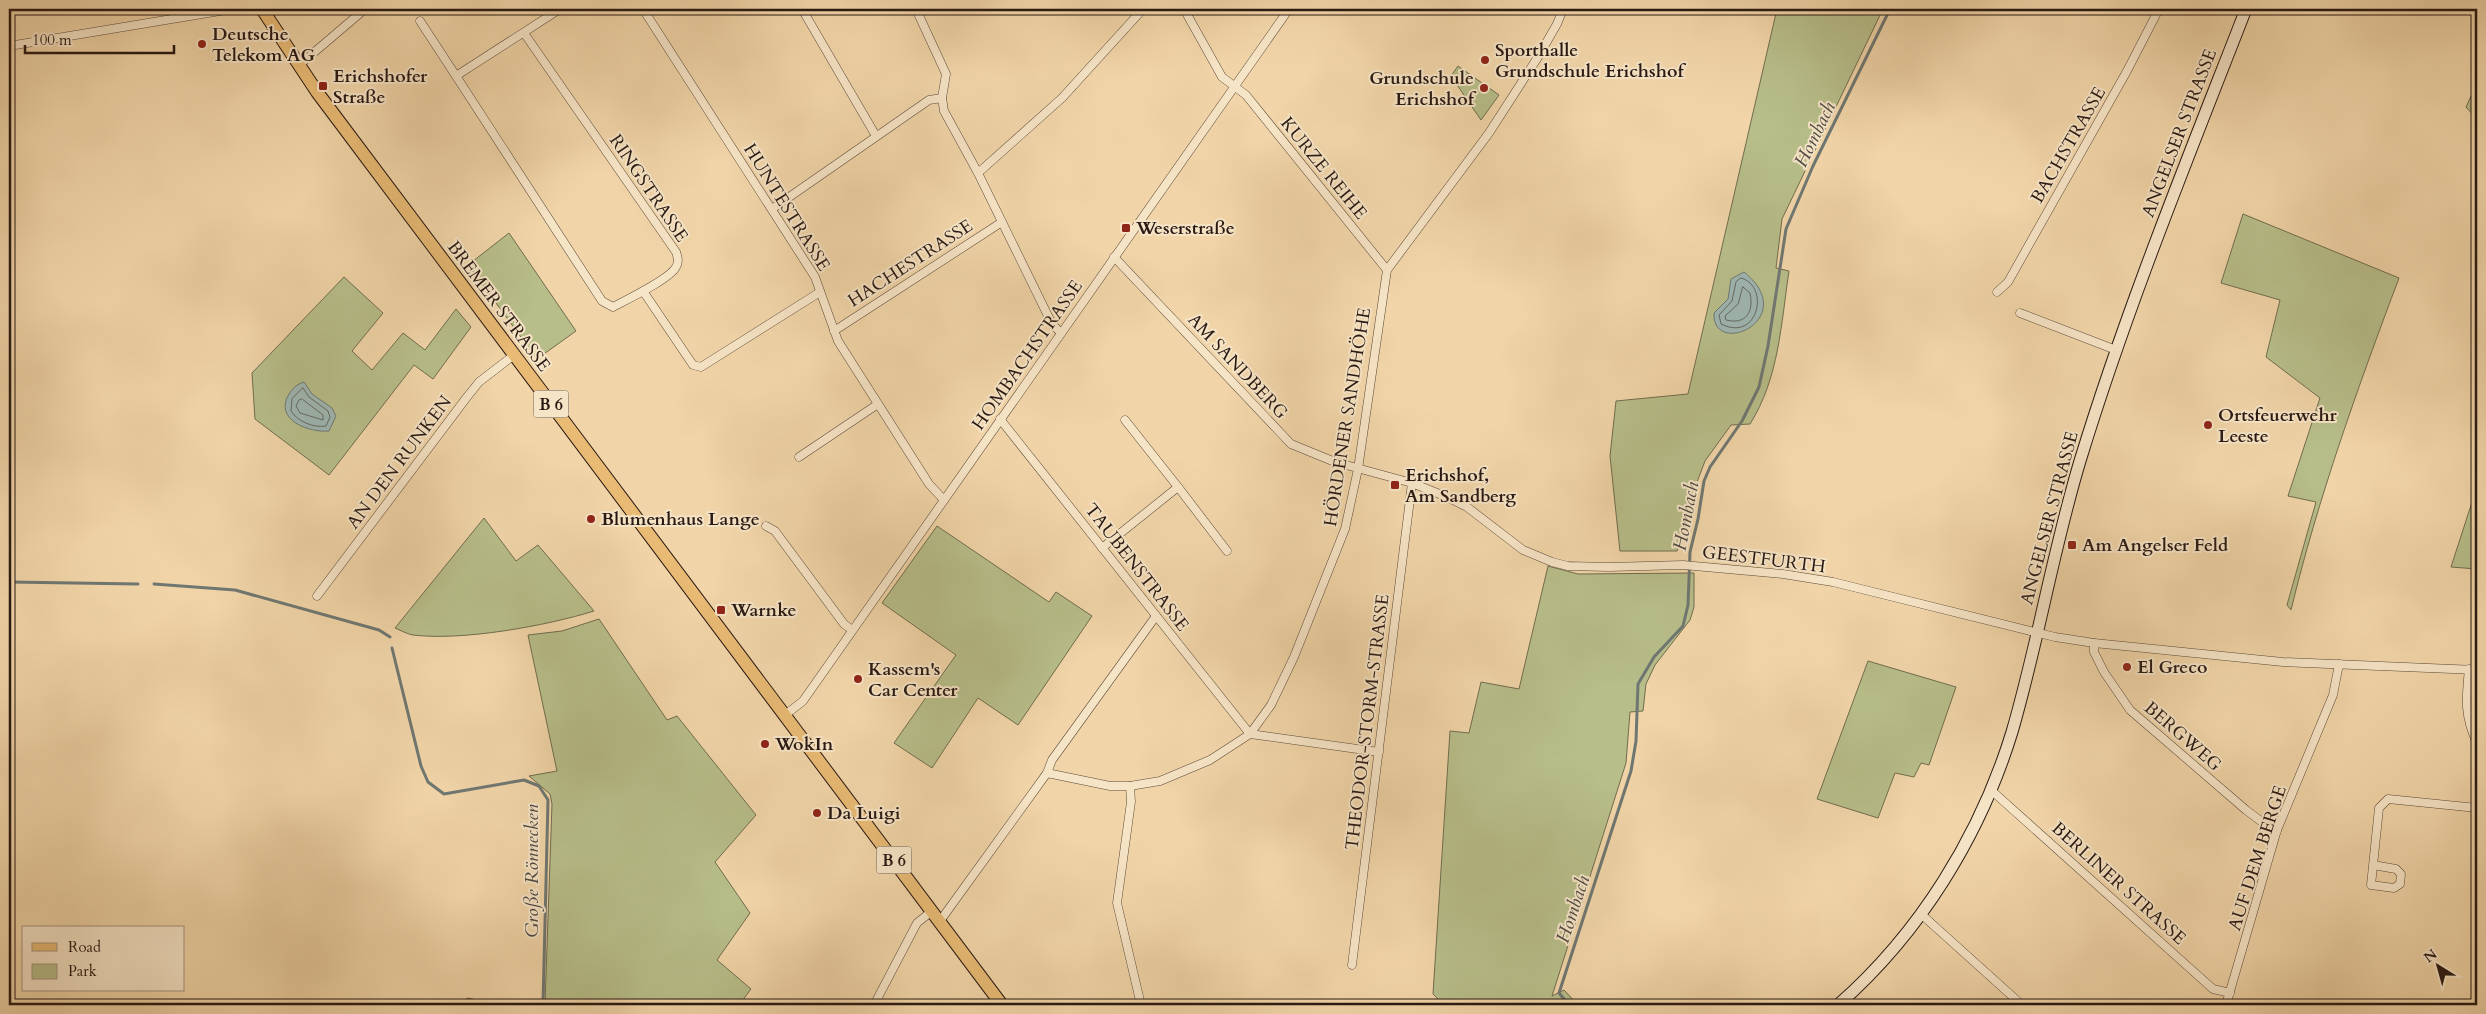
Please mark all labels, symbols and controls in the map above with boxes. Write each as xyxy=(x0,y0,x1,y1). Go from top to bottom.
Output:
scale bar xyxy=(25,22,174,54)
place label: Deutsche Telekom AG xyxy=(212,22,316,68)
text: 100 m xyxy=(32,30,72,50)
marker: Deutsche Telekom AG xyxy=(196,38,208,50)
place label: Sporthalle Grundschule Erichshof xyxy=(1495,38,1686,84)
street label: ANGELSER STRASSE xyxy=(2136,45,2223,221)
marker: Sporthalle Grundschule Erichshof xyxy=(1479,54,1491,66)
place label: Erichshofer Straße xyxy=(333,64,428,110)
place label: Grundschule Erichshof xyxy=(1369,66,1477,112)
marker: Erichshofer Straße xyxy=(317,80,329,92)
marker: Grundschule Erichshof xyxy=(1478,82,1490,94)
street label: BACHSTRASSE xyxy=(2025,82,2112,208)
water label: Hombach xyxy=(1788,97,1842,172)
street label: KURZE REIHE xyxy=(1274,112,1373,225)
street label: RINGSTRASSE xyxy=(603,130,694,247)
street label: HUNTESTRASSE xyxy=(737,139,836,276)
street label: HACHESTRASSE xyxy=(843,214,978,313)
place label: Weserstraße xyxy=(1135,216,1235,241)
marker: Weserstraße xyxy=(1120,222,1132,234)
street label: BREMER STRASSE xyxy=(441,236,556,377)
street label: HOMBACHSTRASSE xyxy=(966,275,1089,435)
street label: HÖRDENER SANDHÖHE xyxy=(1318,306,1377,528)
street label: AM SANDBERG xyxy=(1182,308,1293,425)
street label: AN DEN RUNKEN xyxy=(341,390,458,534)
road number: B 6 xyxy=(534,390,568,418)
place label: Ortsfeuerwehr Leeste xyxy=(2218,403,2338,449)
marker: Ortsfeuerwehr Leeste xyxy=(2202,419,2214,431)
street label: ANGELSER STRASSE xyxy=(2014,429,2085,608)
place label: Erichshof, Am Sandberg xyxy=(1405,463,1516,509)
marker: Erichshof, Am Sandberg xyxy=(1389,479,1401,491)
water label: Hombach xyxy=(1667,479,1705,553)
street label: TAUBENSTRASSE xyxy=(1079,498,1194,636)
place label: Blumenhaus Lange xyxy=(601,507,760,532)
marker: Blumenhaus Lange xyxy=(585,513,597,525)
place label: Am Angelser Feld xyxy=(2082,533,2229,558)
marker: Am Angelser Feld xyxy=(2066,539,2078,551)
street label: GEESTFURTH xyxy=(1701,540,1827,579)
street label: THEODOR-STORM-STRASSE xyxy=(1339,593,1396,851)
place label: Warnke xyxy=(730,598,796,623)
marker: Warnke xyxy=(715,604,727,616)
place label: El Greco xyxy=(2137,655,2207,680)
place label: Kassem's Car Center xyxy=(868,657,958,703)
marker: El Greco xyxy=(2121,661,2133,673)
marker: Kassem's Car Center xyxy=(852,673,864,685)
street label: BERGWEG xyxy=(2139,696,2227,777)
place label: WokIn xyxy=(774,732,834,757)
marker: WokIn xyxy=(759,738,771,750)
street label: AUF DEM BERGE xyxy=(2222,782,2293,934)
place label: Da Luigi xyxy=(827,801,901,826)
water label: Große Rönnecken xyxy=(519,803,545,938)
marker: Da Luigi xyxy=(811,807,823,819)
street label: BERLINER STRASSE xyxy=(2046,816,2191,951)
road number: B 6 xyxy=(876,846,912,874)
water label: Hombach xyxy=(1550,872,1596,947)
legend xyxy=(22,926,185,992)
text: Road xyxy=(68,937,101,957)
north arrow xyxy=(2414,942,2464,992)
text: N xyxy=(2420,945,2441,967)
text: Park xyxy=(68,961,97,981)

